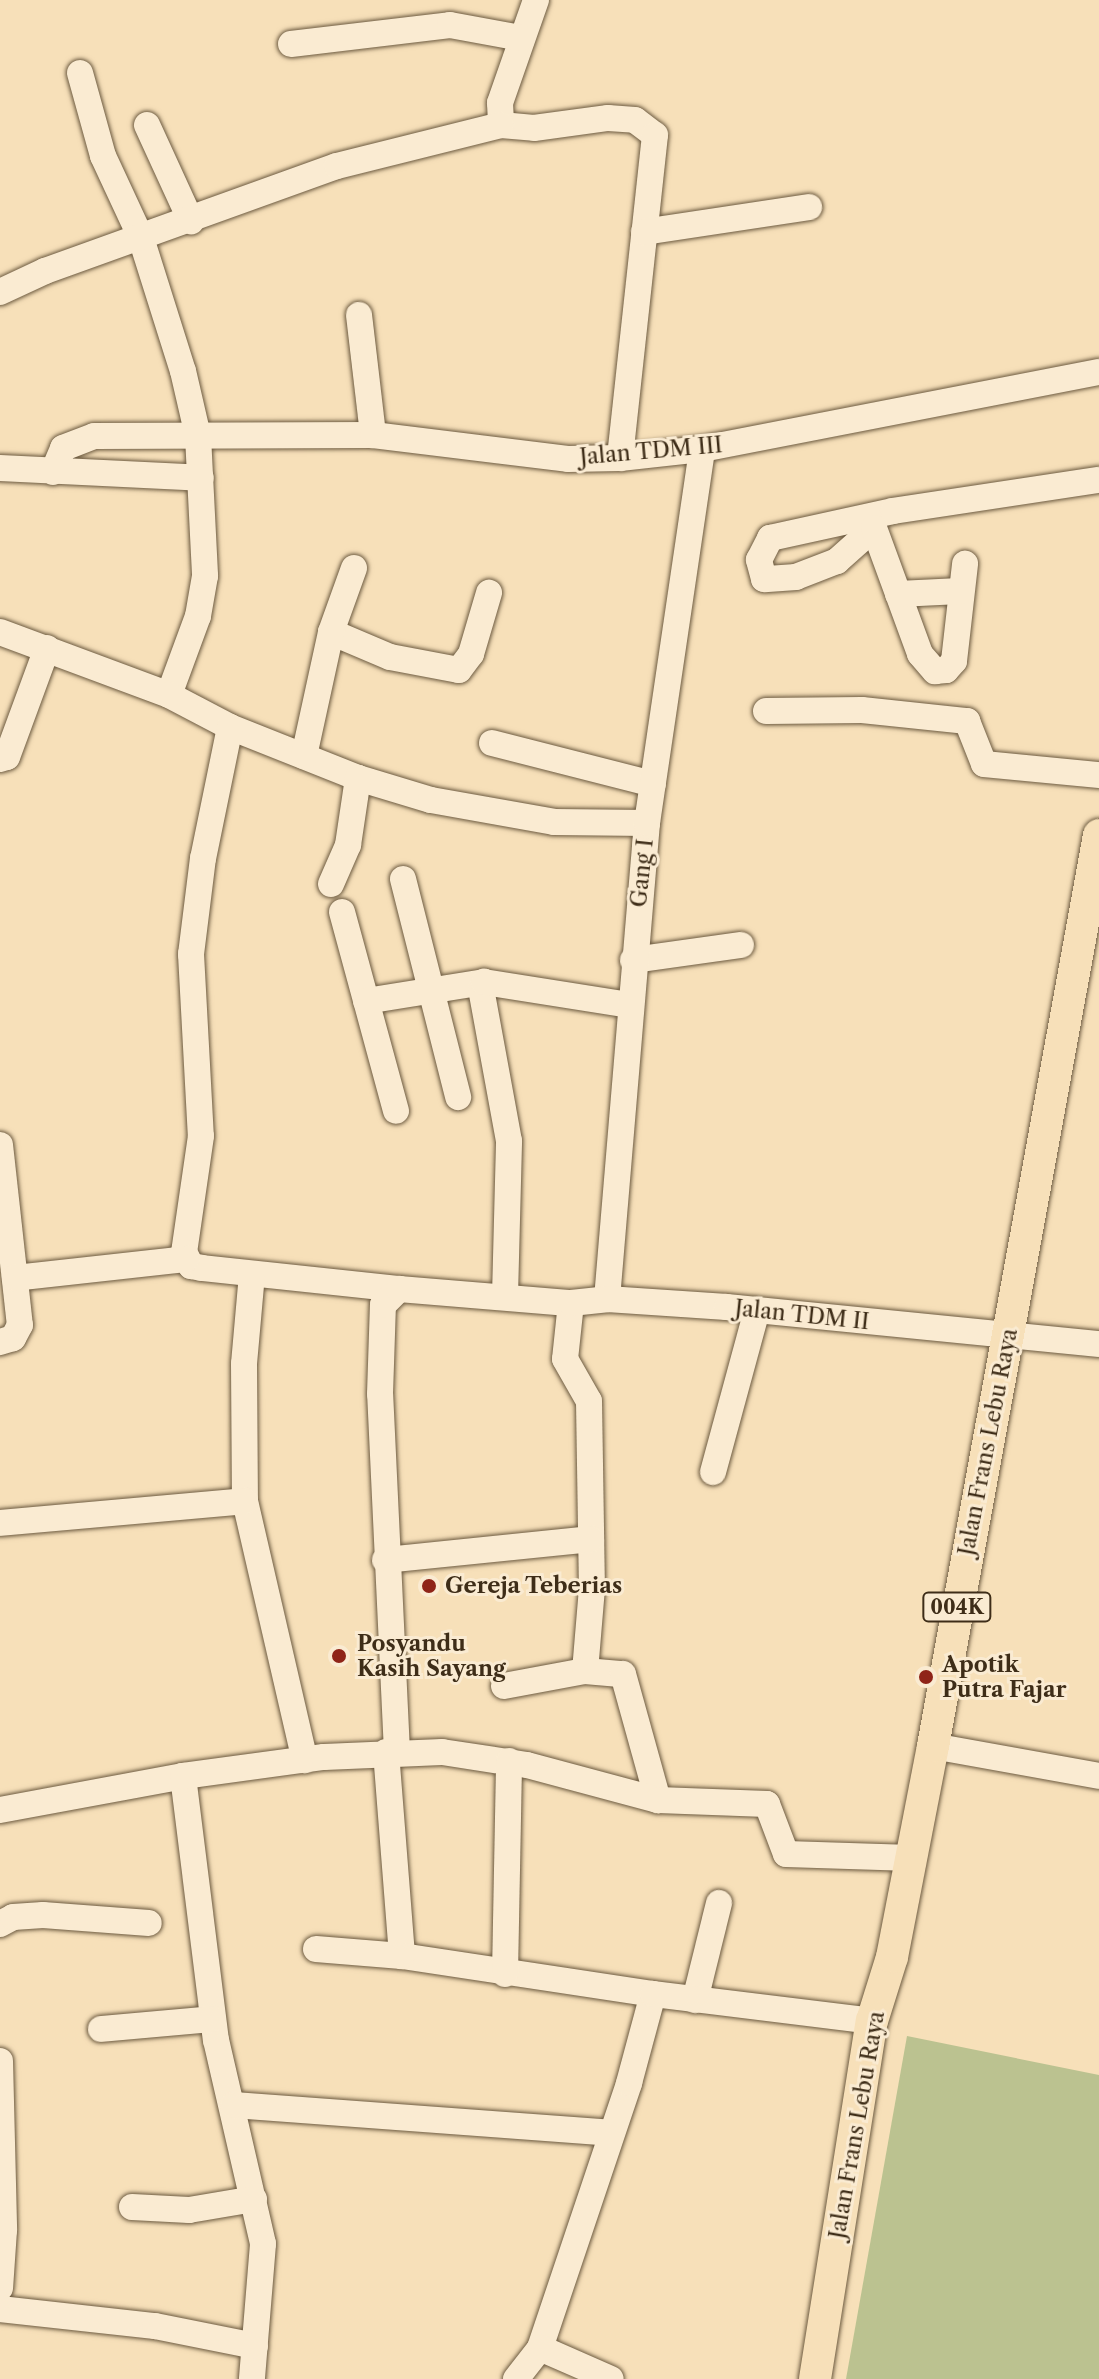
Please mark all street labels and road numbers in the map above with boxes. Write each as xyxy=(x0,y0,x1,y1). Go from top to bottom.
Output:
street label: Jalan TDM III xyxy=(578,432,724,470)
street label: Gang I xyxy=(625,837,659,909)
street label: Jalan TDM II xyxy=(733,1295,871,1335)
street label: Jalan Frans Lebu Raya xyxy=(953,1326,1023,1558)
road number: 004K xyxy=(921,1591,993,1623)
street label: Jalan Frans Lebu Raya xyxy=(824,2009,890,2241)

